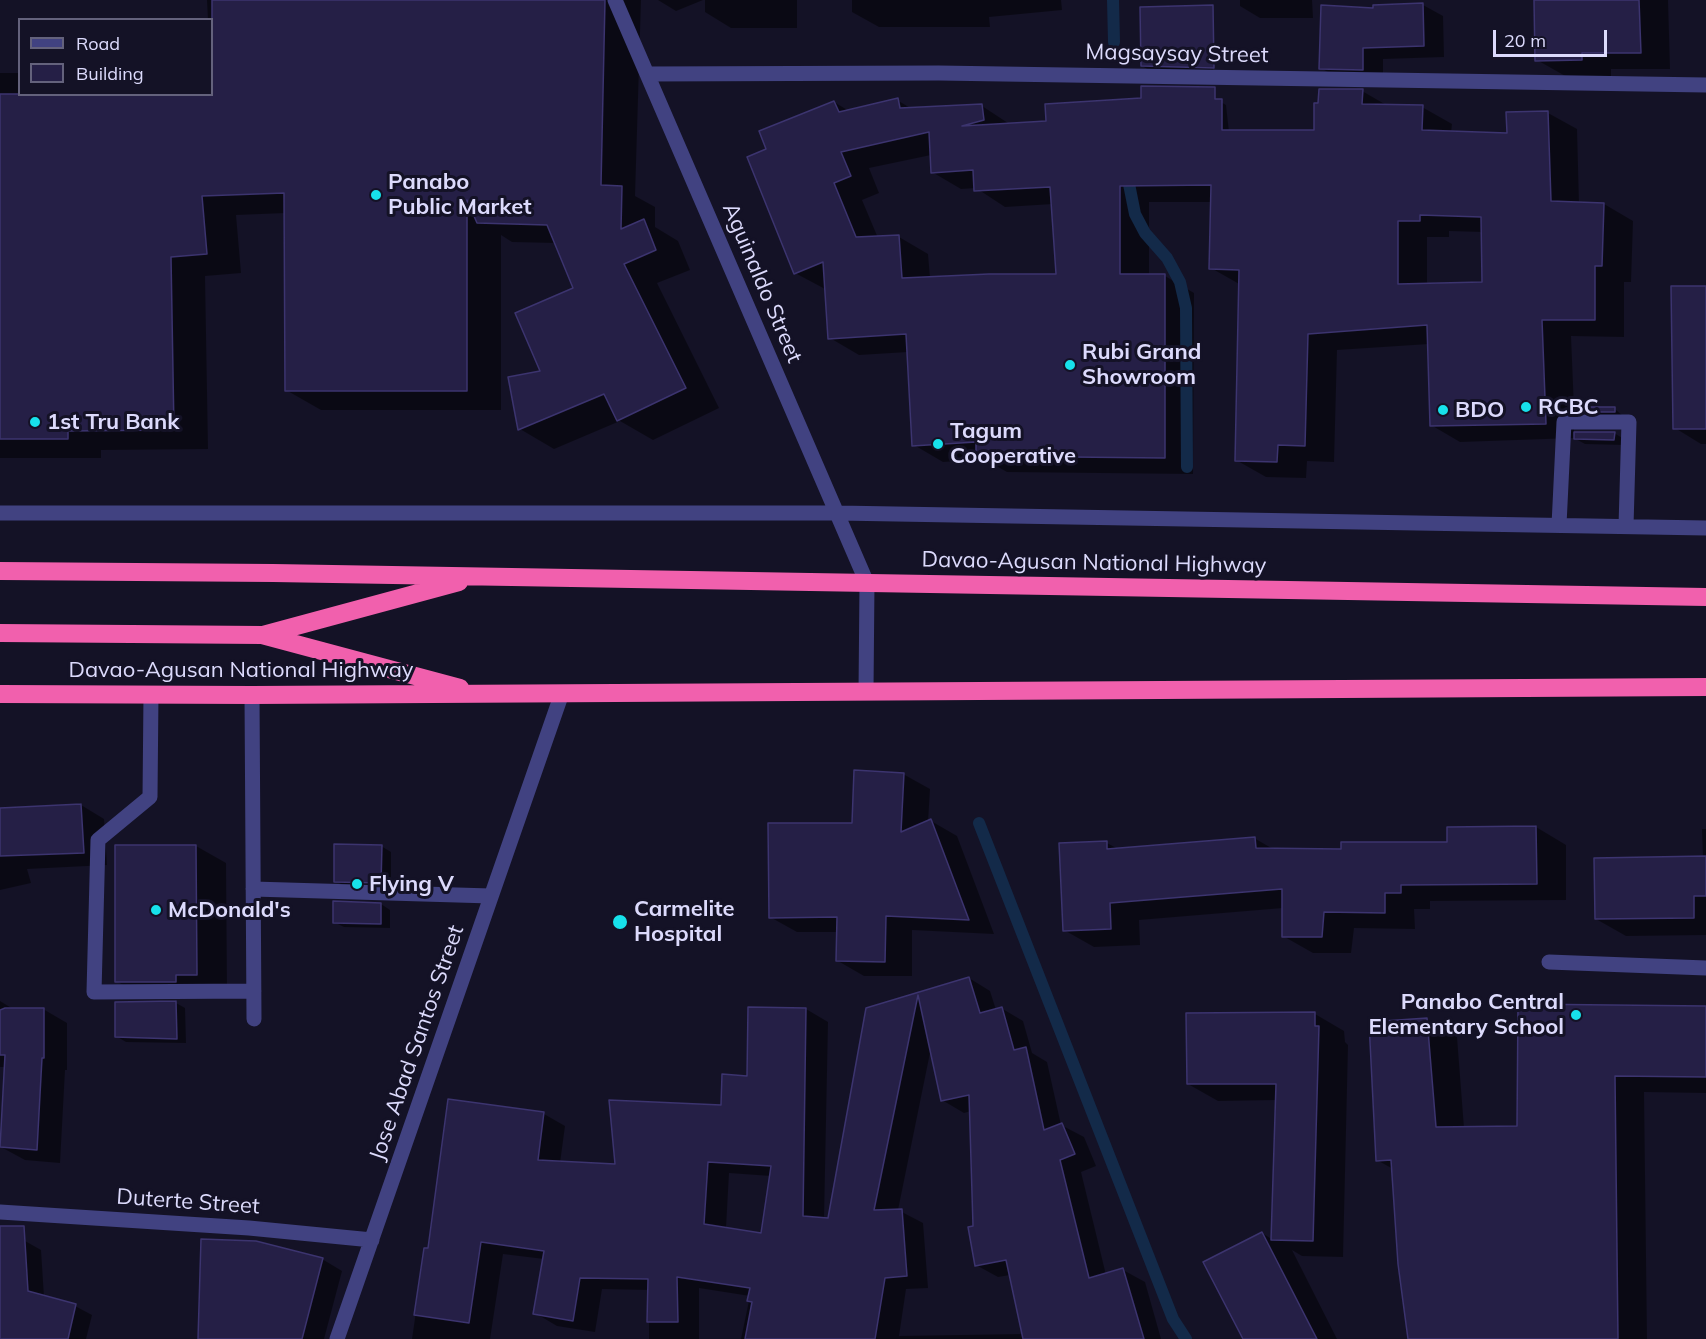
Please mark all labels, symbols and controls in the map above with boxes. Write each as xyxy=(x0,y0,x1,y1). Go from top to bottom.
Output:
legend xyxy=(18,18,213,96)
scale bar xyxy=(1496,18,1610,56)
text: 20 m xyxy=(1504,29,1546,52)
text: Road xyxy=(76,32,120,55)
street label: Magsaysay Street xyxy=(1085,39,1269,69)
text: Building xyxy=(76,62,144,85)
place label: Panabo Public Market xyxy=(388,169,532,220)
marker: Panabo Public Market xyxy=(369,188,383,202)
street label: Aguinaldo Street xyxy=(716,199,808,367)
place label: Rubi Grand Showroom xyxy=(1082,339,1201,390)
marker: Rubi Grand Showroom xyxy=(1063,358,1077,372)
place label: RCBC xyxy=(1538,394,1599,420)
place label: BDO xyxy=(1455,397,1504,423)
marker: RCBC xyxy=(1519,400,1533,414)
marker: BDO xyxy=(1436,403,1450,417)
place label: 1st Tru Bank xyxy=(47,409,179,435)
marker: 1st Tru Bank xyxy=(28,415,42,429)
place label: Tagum Cooperative xyxy=(950,418,1076,470)
marker: Tagum Cooperative xyxy=(931,437,945,451)
street label: Davao-Agusan National Highway xyxy=(921,547,1267,579)
street label: Davao-Agusan National Highway xyxy=(69,657,413,683)
place label: Flying V xyxy=(369,871,454,897)
marker: Flying V xyxy=(350,877,364,891)
place label: Carmelite Hospital xyxy=(634,896,735,948)
place label: McDonald's xyxy=(168,897,291,923)
marker: McDonald's xyxy=(149,903,163,917)
marker: Carmelite Hospital xyxy=(611,913,629,931)
street label: Jose Abad Santos Street xyxy=(364,922,470,1164)
place label: Panabo Central Elementary School xyxy=(1368,989,1564,1040)
marker: Panabo Central Elementary School xyxy=(1569,1008,1583,1022)
street label: Duterte Street xyxy=(116,1184,260,1220)

